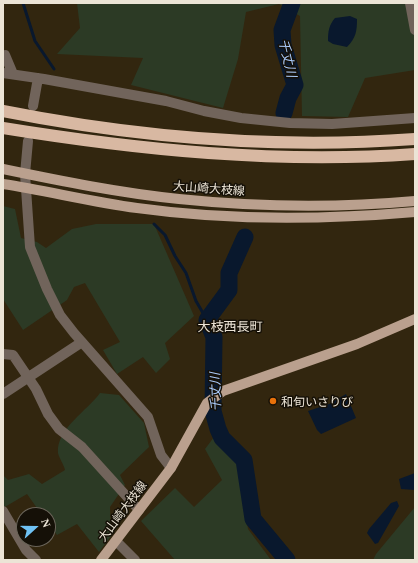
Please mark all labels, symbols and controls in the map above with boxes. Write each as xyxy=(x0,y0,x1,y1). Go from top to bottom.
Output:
water label: 千丈川 xyxy=(276,37,300,79)
street label: 大山崎大枝線 xyxy=(173,178,245,198)
district label: 大枝西長町 xyxy=(198,318,262,334)
water label: 千丈川 xyxy=(207,372,223,412)
place label: 和旬いさりび xyxy=(281,394,353,408)
marker: 和旬いさりび xyxy=(268,396,278,406)
street label: 大山崎大枝線 xyxy=(95,478,149,544)
north arrow xyxy=(16,507,56,547)
text: N xyxy=(39,517,53,529)

